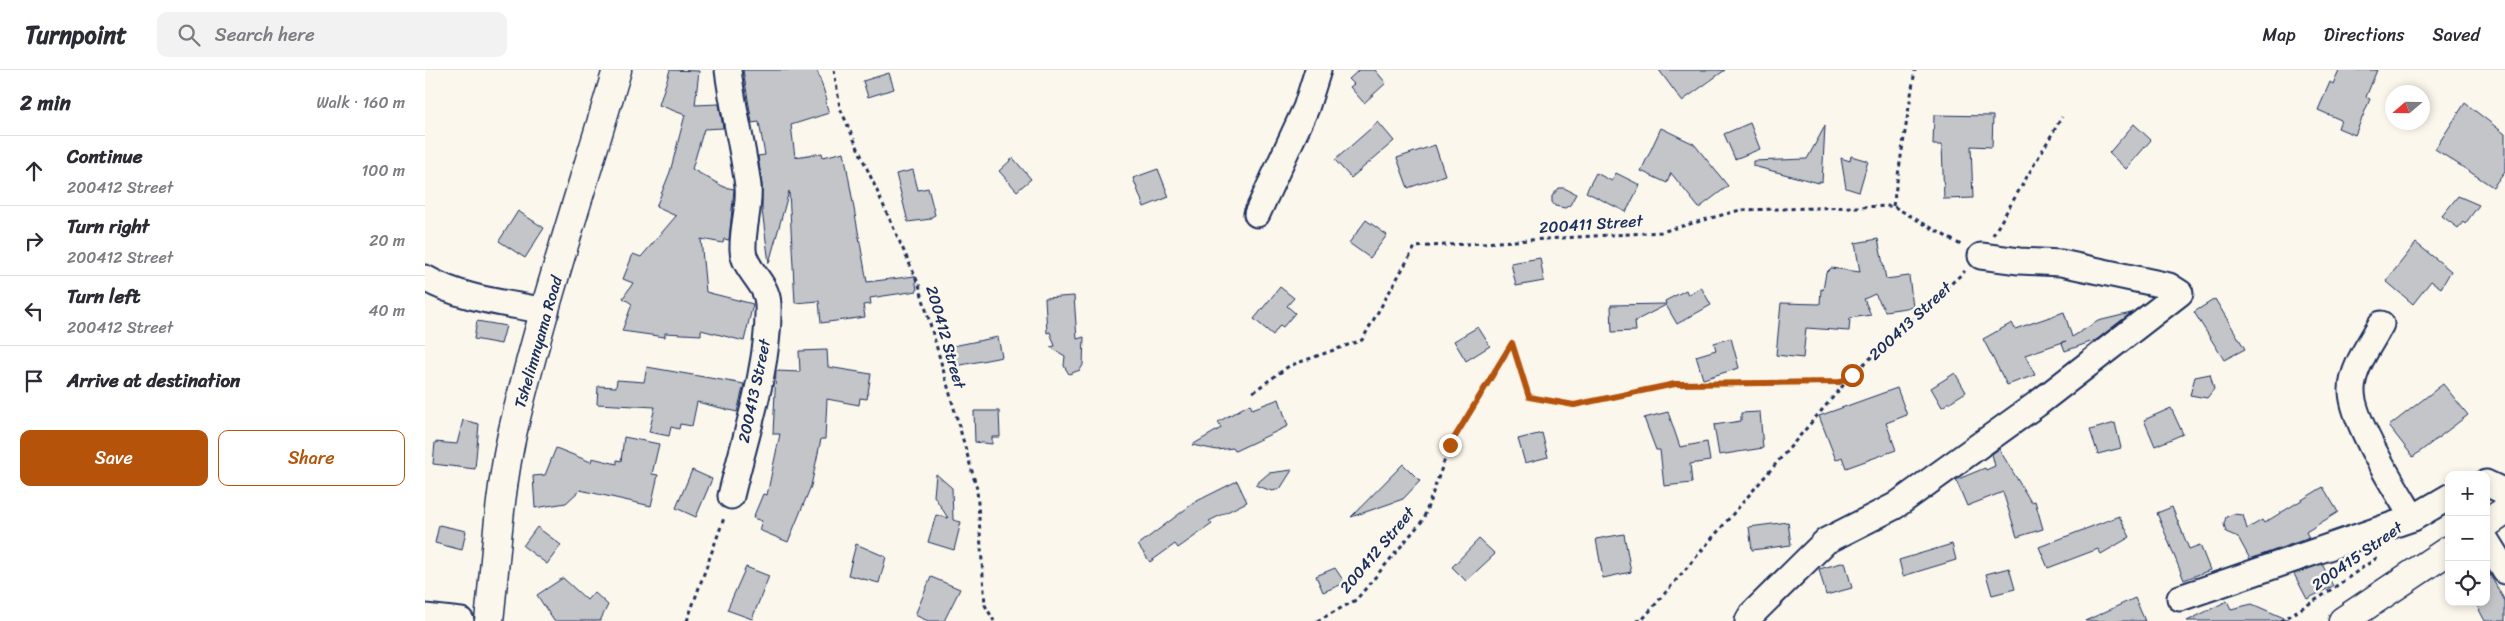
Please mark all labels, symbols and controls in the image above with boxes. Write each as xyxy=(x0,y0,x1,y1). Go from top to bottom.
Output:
search box xyxy=(157,12,507,57)
text: Turnpoint xyxy=(25,14,127,56)
text: Search here xyxy=(215,18,315,51)
text: Map xyxy=(2263,19,2296,51)
text: Directions xyxy=(2324,19,2405,51)
text: Saved xyxy=(2433,19,2480,51)
icon: search xyxy=(175,21,203,49)
text: 2 min xyxy=(20,84,71,122)
north arrow xyxy=(2385,85,2430,130)
text: Walk · 160 m xyxy=(316,88,405,117)
text: Continue xyxy=(67,140,143,173)
text: 100 m xyxy=(361,156,405,185)
icon: ahead xyxy=(20,157,48,185)
text: 200412 Street xyxy=(67,173,173,202)
street label: 200411 Street xyxy=(1538,206,1644,242)
text: Turn right xyxy=(67,210,149,243)
text: 20 m xyxy=(369,226,405,255)
icon: right xyxy=(20,227,48,255)
text: 200412 Street xyxy=(67,243,173,272)
street label: Tshelimnyama Road xyxy=(505,271,571,412)
street label: 200413 Street xyxy=(1861,274,1959,368)
text: Turn left xyxy=(67,280,140,313)
street label: 200412 Street xyxy=(917,282,975,393)
text: 40 m xyxy=(368,296,405,325)
icon: left xyxy=(20,297,48,325)
text: 200412 Street xyxy=(67,313,173,342)
street label: 200413 Street xyxy=(729,336,779,446)
text: Arrive at destination xyxy=(67,364,240,397)
route start xyxy=(1841,364,1864,387)
icon: arrive xyxy=(20,367,48,395)
button: Save xyxy=(20,430,208,486)
button: Share xyxy=(218,430,405,486)
route end xyxy=(1439,434,1462,457)
map controls xyxy=(2445,471,2490,606)
button: + xyxy=(2445,471,2490,516)
street label: 200412 Street xyxy=(1332,500,1423,600)
street label: 200415 Street xyxy=(2305,513,2409,598)
button: − xyxy=(2445,516,2490,561)
button: locate xyxy=(2445,561,2490,606)

